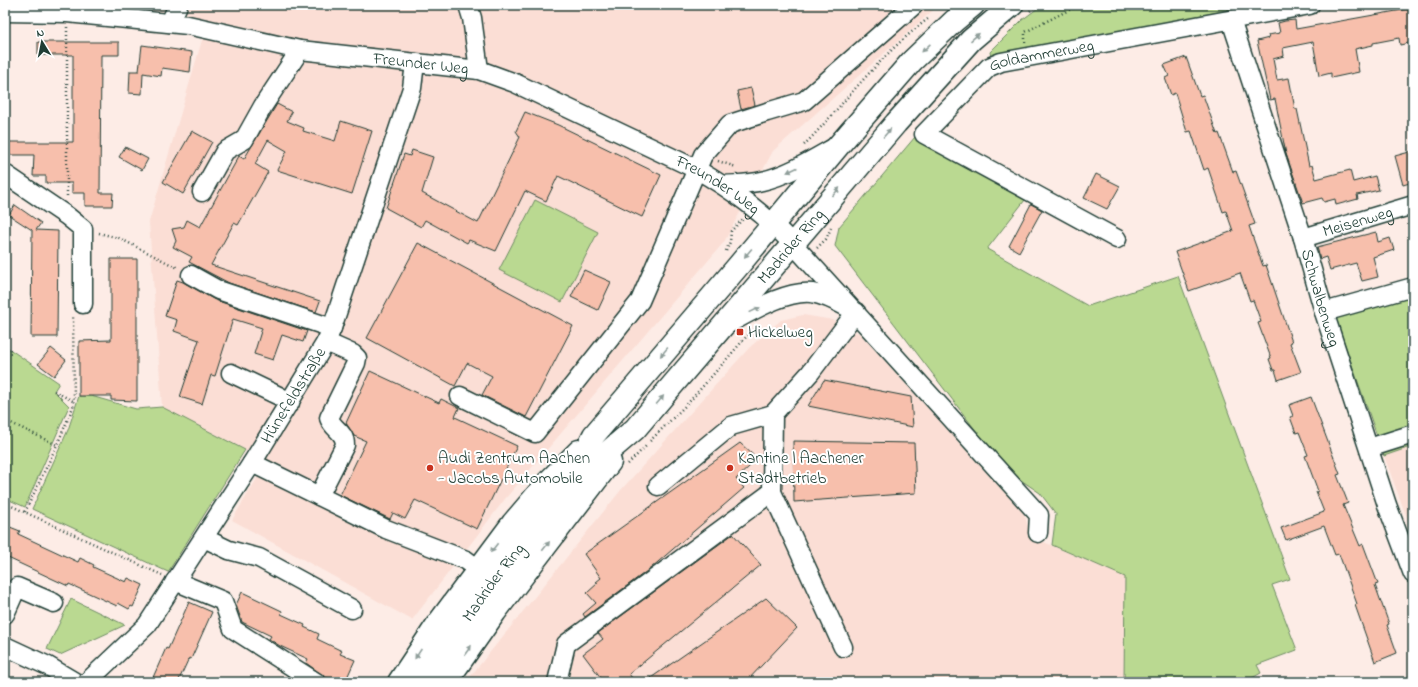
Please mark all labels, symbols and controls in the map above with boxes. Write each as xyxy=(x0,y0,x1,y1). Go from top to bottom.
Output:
north arrow xyxy=(22,22,62,62)
text: N xyxy=(35,25,45,42)
one-way arrow xyxy=(970,32,980,41)
street label: Goldammerweg xyxy=(985,33,1096,78)
one-way arrow xyxy=(921,43,931,53)
street label: Freunder Weg xyxy=(371,46,470,83)
one-way arrow xyxy=(883,127,892,138)
street label: Freunder Weg xyxy=(671,148,766,222)
one-way arrow xyxy=(786,166,798,173)
one-way arrow xyxy=(832,187,841,198)
street label: Meisenweg xyxy=(1319,199,1396,244)
street label: Madrider Ring xyxy=(751,203,832,290)
street label: Schwalbenweg xyxy=(1294,246,1347,351)
one-way arrow xyxy=(744,248,753,259)
one-way arrow xyxy=(750,307,761,313)
place label: Hickelweg xyxy=(748,320,813,347)
marker: Hickelweg xyxy=(735,327,745,337)
street label: Hünefeldstraße xyxy=(254,342,333,448)
one-way arrow xyxy=(659,347,668,357)
one-way arrow xyxy=(655,395,664,404)
place label: Audi Zentrum Aachen - Jacobs Automobile xyxy=(438,446,590,491)
place label: Kantine | Aachener Stadtbetrieb xyxy=(738,446,865,491)
marker: Audi Zentrum Aachen - Jacobs Automobile xyxy=(425,463,435,473)
marker: Kantine | Aachener Stadtbetrieb xyxy=(725,463,735,473)
street label: Madrider Ring xyxy=(456,538,533,627)
one-way arrow xyxy=(542,541,550,552)
one-way arrow xyxy=(490,543,498,554)
one-way arrow xyxy=(464,644,472,655)
one-way arrow xyxy=(414,649,422,659)

